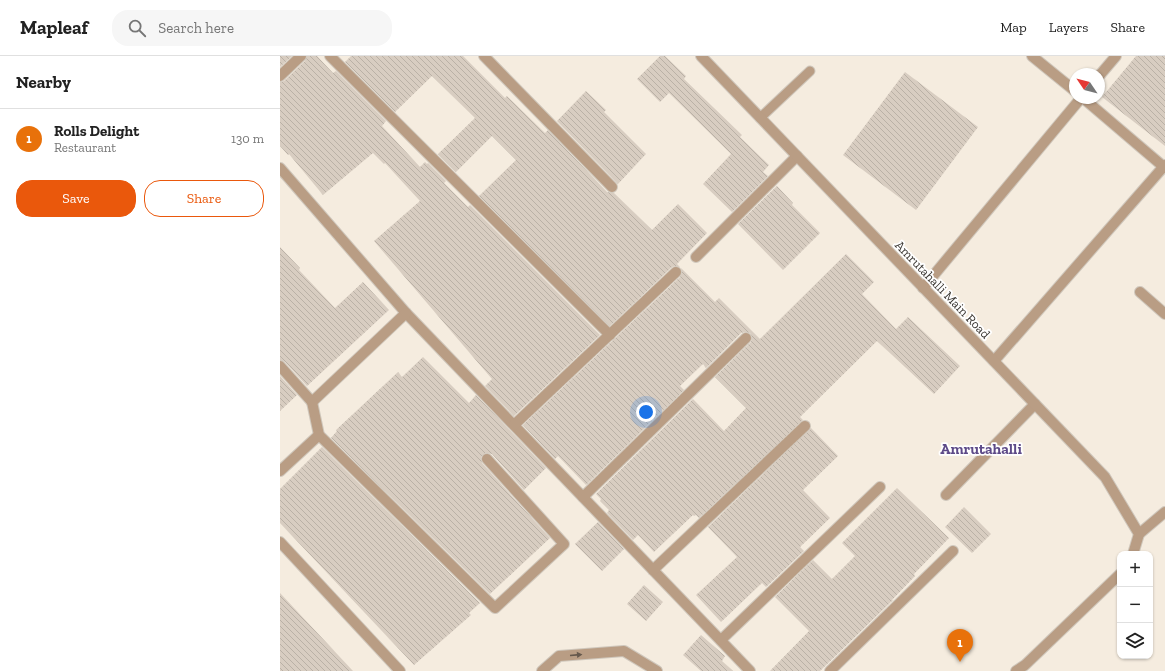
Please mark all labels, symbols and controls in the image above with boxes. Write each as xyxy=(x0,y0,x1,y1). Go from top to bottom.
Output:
search box xyxy=(112,10,392,46)
text: Mapleaf xyxy=(20,16,88,39)
icon: search xyxy=(126,17,148,39)
text: Search here xyxy=(158,19,234,37)
text: Map xyxy=(1000,19,1027,36)
text: Layers xyxy=(1049,19,1088,36)
text: Share xyxy=(1110,19,1145,36)
north arrow xyxy=(1069,68,1105,104)
text: Nearby xyxy=(16,72,71,92)
text: Rolls Delight xyxy=(54,122,139,140)
text: 1 xyxy=(26,131,32,146)
text: 130 m xyxy=(231,131,264,146)
text: Restaurant xyxy=(54,140,116,155)
button: Save xyxy=(16,180,136,217)
button: Share xyxy=(144,180,264,217)
street label: Amrutahalli Main Road xyxy=(892,237,993,341)
your location xyxy=(636,402,656,422)
district label: Amrutahalli xyxy=(940,440,1022,458)
map controls xyxy=(1117,551,1153,659)
button: + xyxy=(1117,551,1153,587)
button: − xyxy=(1117,587,1153,623)
button: layers xyxy=(1117,623,1153,659)
pin: 1 xyxy=(947,629,973,662)
one-way arrow xyxy=(570,652,582,658)

